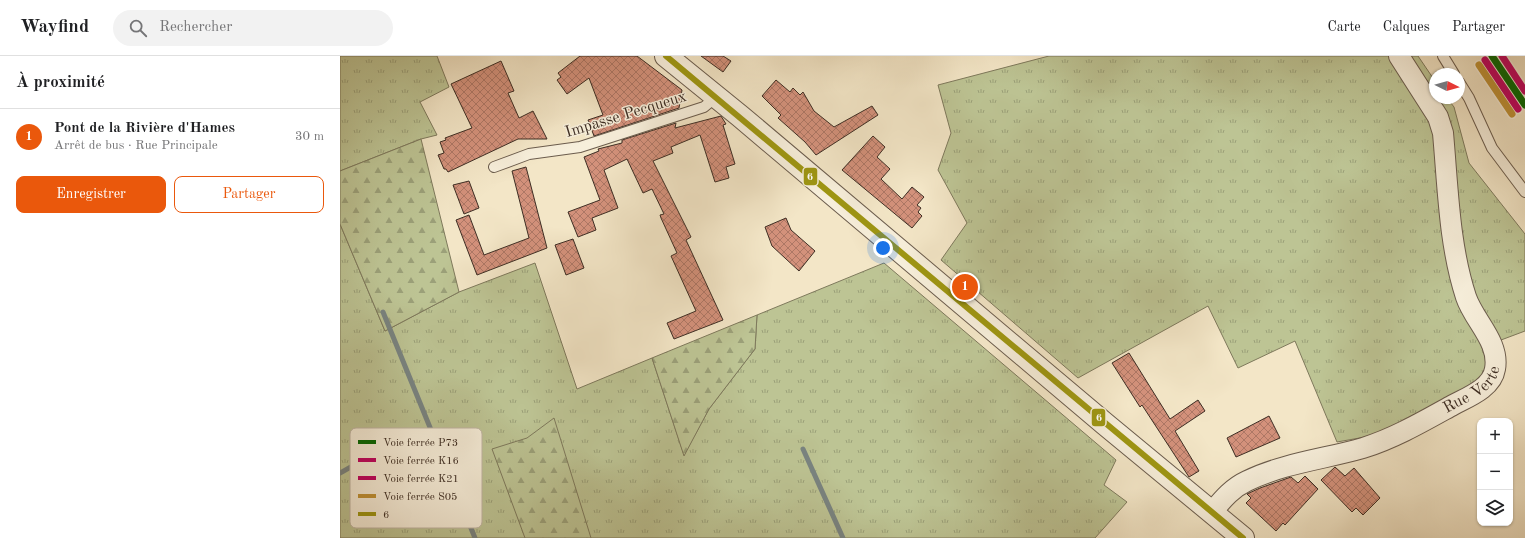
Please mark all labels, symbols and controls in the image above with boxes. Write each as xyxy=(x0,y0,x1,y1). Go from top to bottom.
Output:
search box xyxy=(113,10,393,46)
icon: search xyxy=(127,17,149,39)
text: Wayfind xyxy=(20,18,89,37)
text: Rechercher xyxy=(159,20,232,35)
text: Carte xyxy=(1327,20,1361,34)
text: Calques xyxy=(1383,20,1430,34)
text: Partager xyxy=(1452,20,1505,34)
north arrow xyxy=(1429,68,1465,104)
text: À proximité xyxy=(16,74,105,91)
street label: Impasse Pecqueux xyxy=(563,89,689,141)
text: Pont de la Rivière d'Hames xyxy=(54,121,235,136)
text: 1 xyxy=(25,130,33,143)
text: 30 m xyxy=(295,130,324,143)
text: Arrêt de bus · Rue Principale xyxy=(54,139,218,152)
line badge: 6 xyxy=(803,167,818,186)
text: 6 xyxy=(807,172,813,183)
button: Enregistrer xyxy=(16,176,166,213)
button: Partager xyxy=(174,176,324,213)
your location xyxy=(873,238,893,258)
pin: 1 xyxy=(952,272,978,302)
street label: Rue Verte xyxy=(1441,365,1503,417)
line badge: 6 xyxy=(1091,408,1106,427)
text: 6 xyxy=(1096,413,1102,424)
map controls xyxy=(1477,418,1513,526)
button: + xyxy=(1477,418,1513,454)
legend xyxy=(350,428,482,528)
text: Voie ferrée P73 xyxy=(383,438,458,449)
button: − xyxy=(1477,454,1513,490)
text: Voie ferrée K16 xyxy=(383,456,459,467)
text: Voie ferrée K21 xyxy=(383,474,459,485)
button: layers xyxy=(1477,490,1513,526)
text: Voie ferrée S05 xyxy=(383,492,458,503)
text: 6 xyxy=(383,510,389,521)

